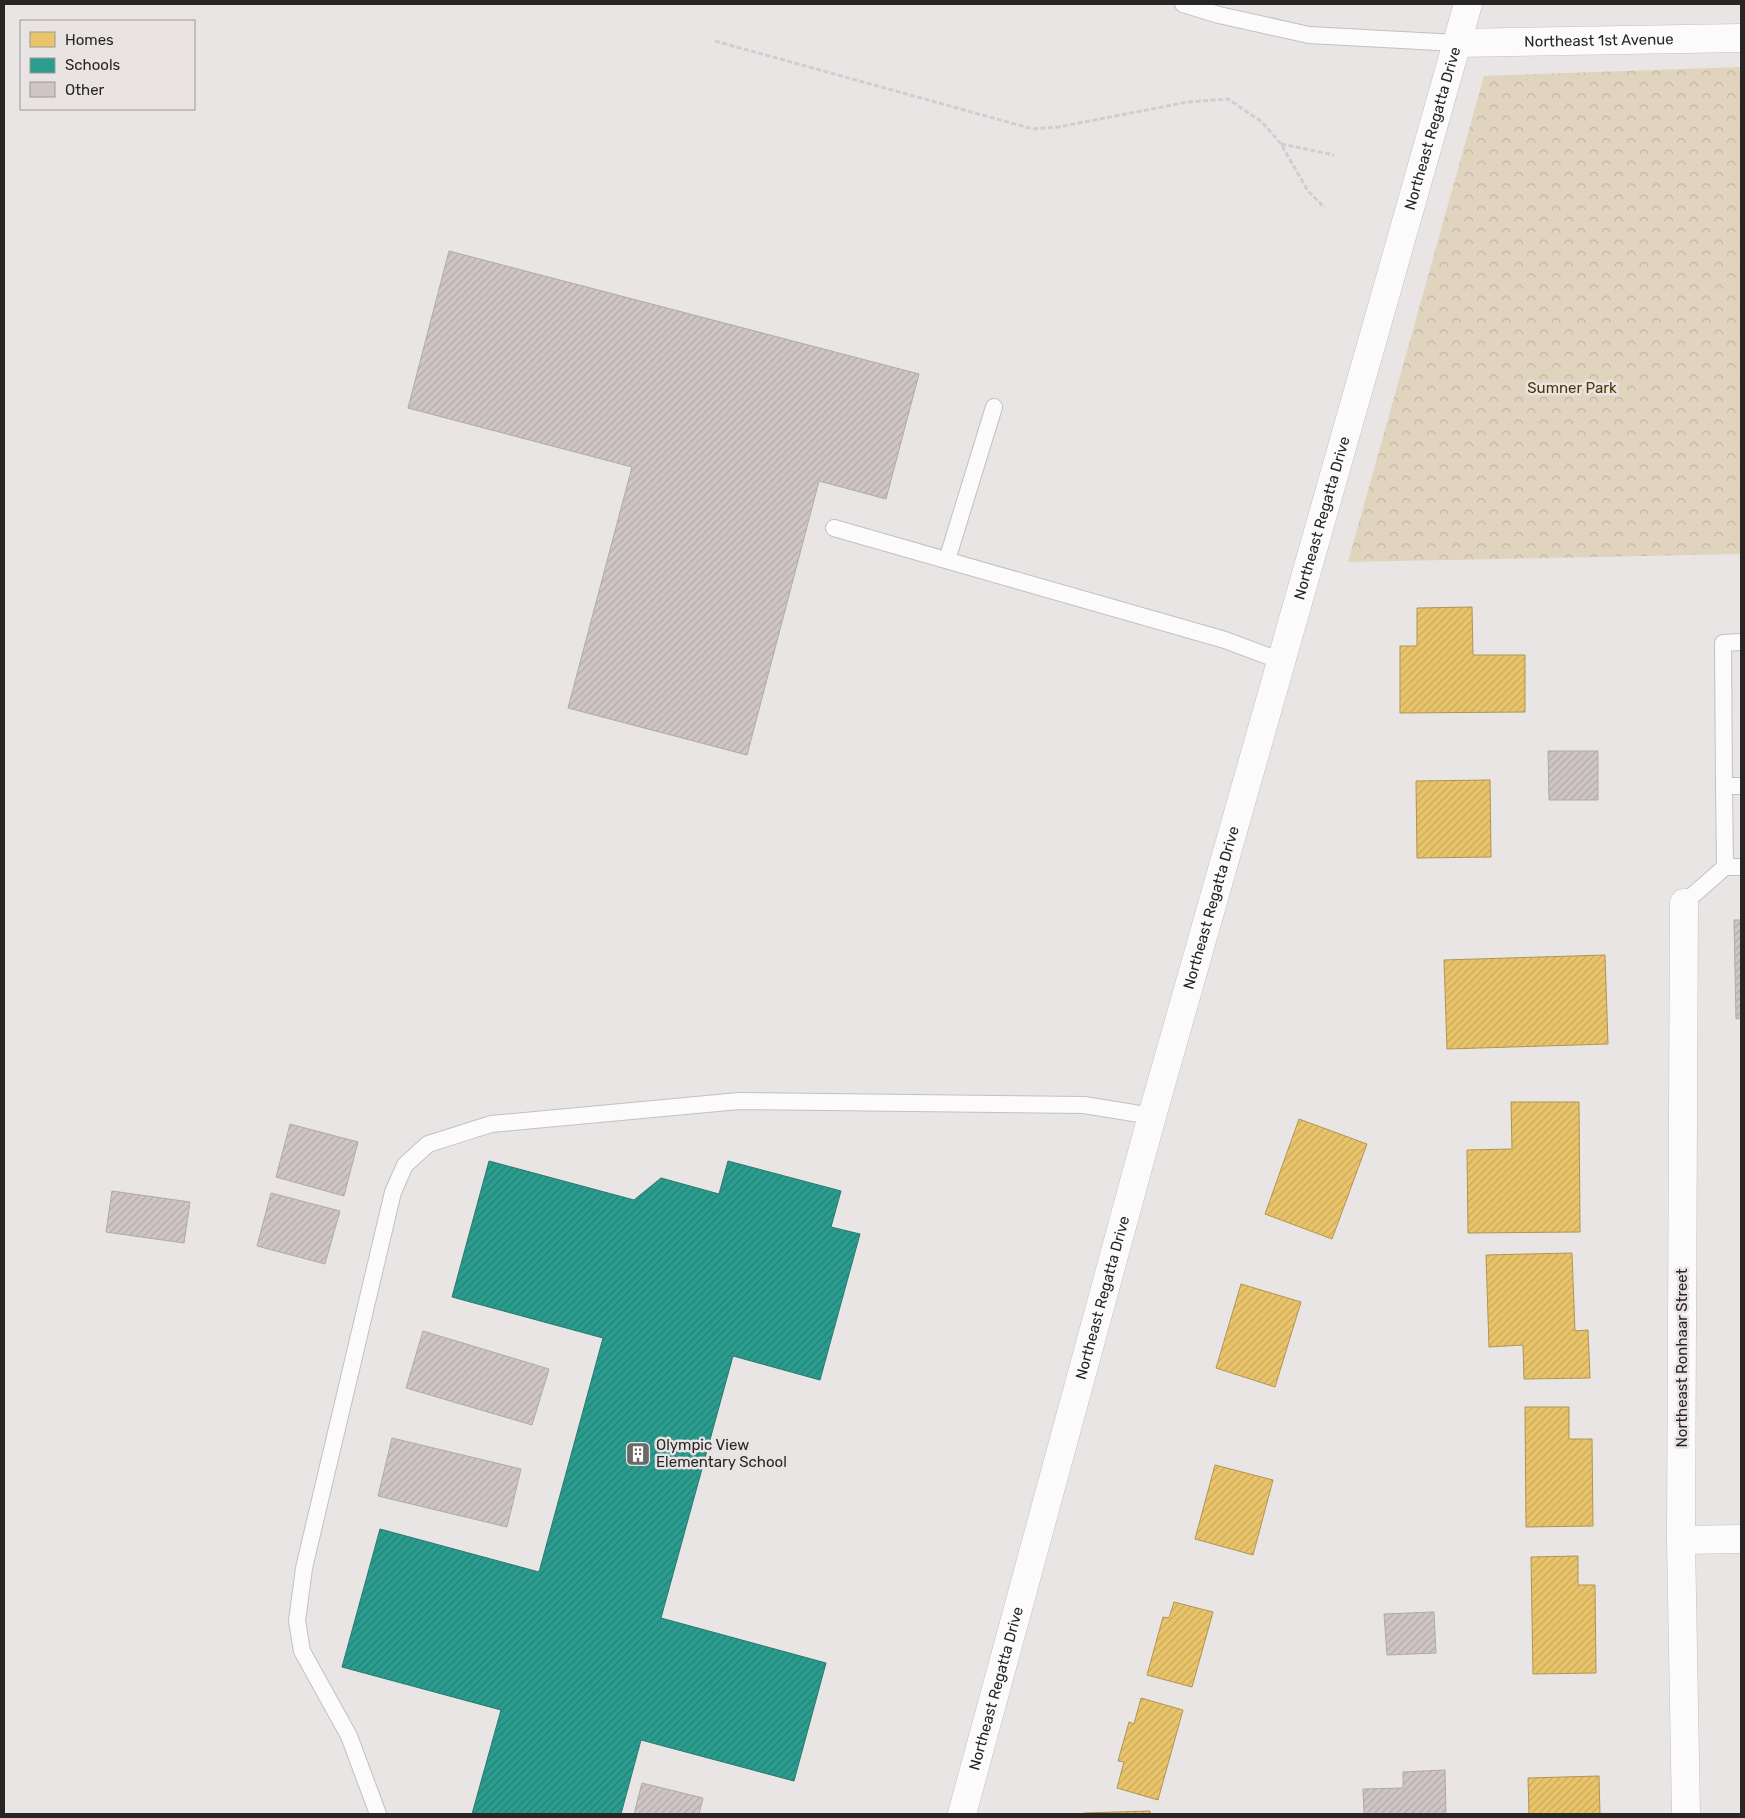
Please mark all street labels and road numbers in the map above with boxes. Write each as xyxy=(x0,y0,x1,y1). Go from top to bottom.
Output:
street label: Northeast 1st Avenue xyxy=(1524,30,1674,51)
street label: Northeast Regatta Drive xyxy=(1401,45,1464,212)
street label: Northeast Regatta Drive xyxy=(1290,434,1354,602)
street label: Northeast Regatta Drive xyxy=(1179,824,1243,991)
street label: Northeast Regatta Drive xyxy=(1072,1214,1133,1382)
street label: Northeast Ronhaar Street xyxy=(1673,1268,1691,1448)
street label: Northeast Regatta Drive xyxy=(965,1605,1027,1772)

